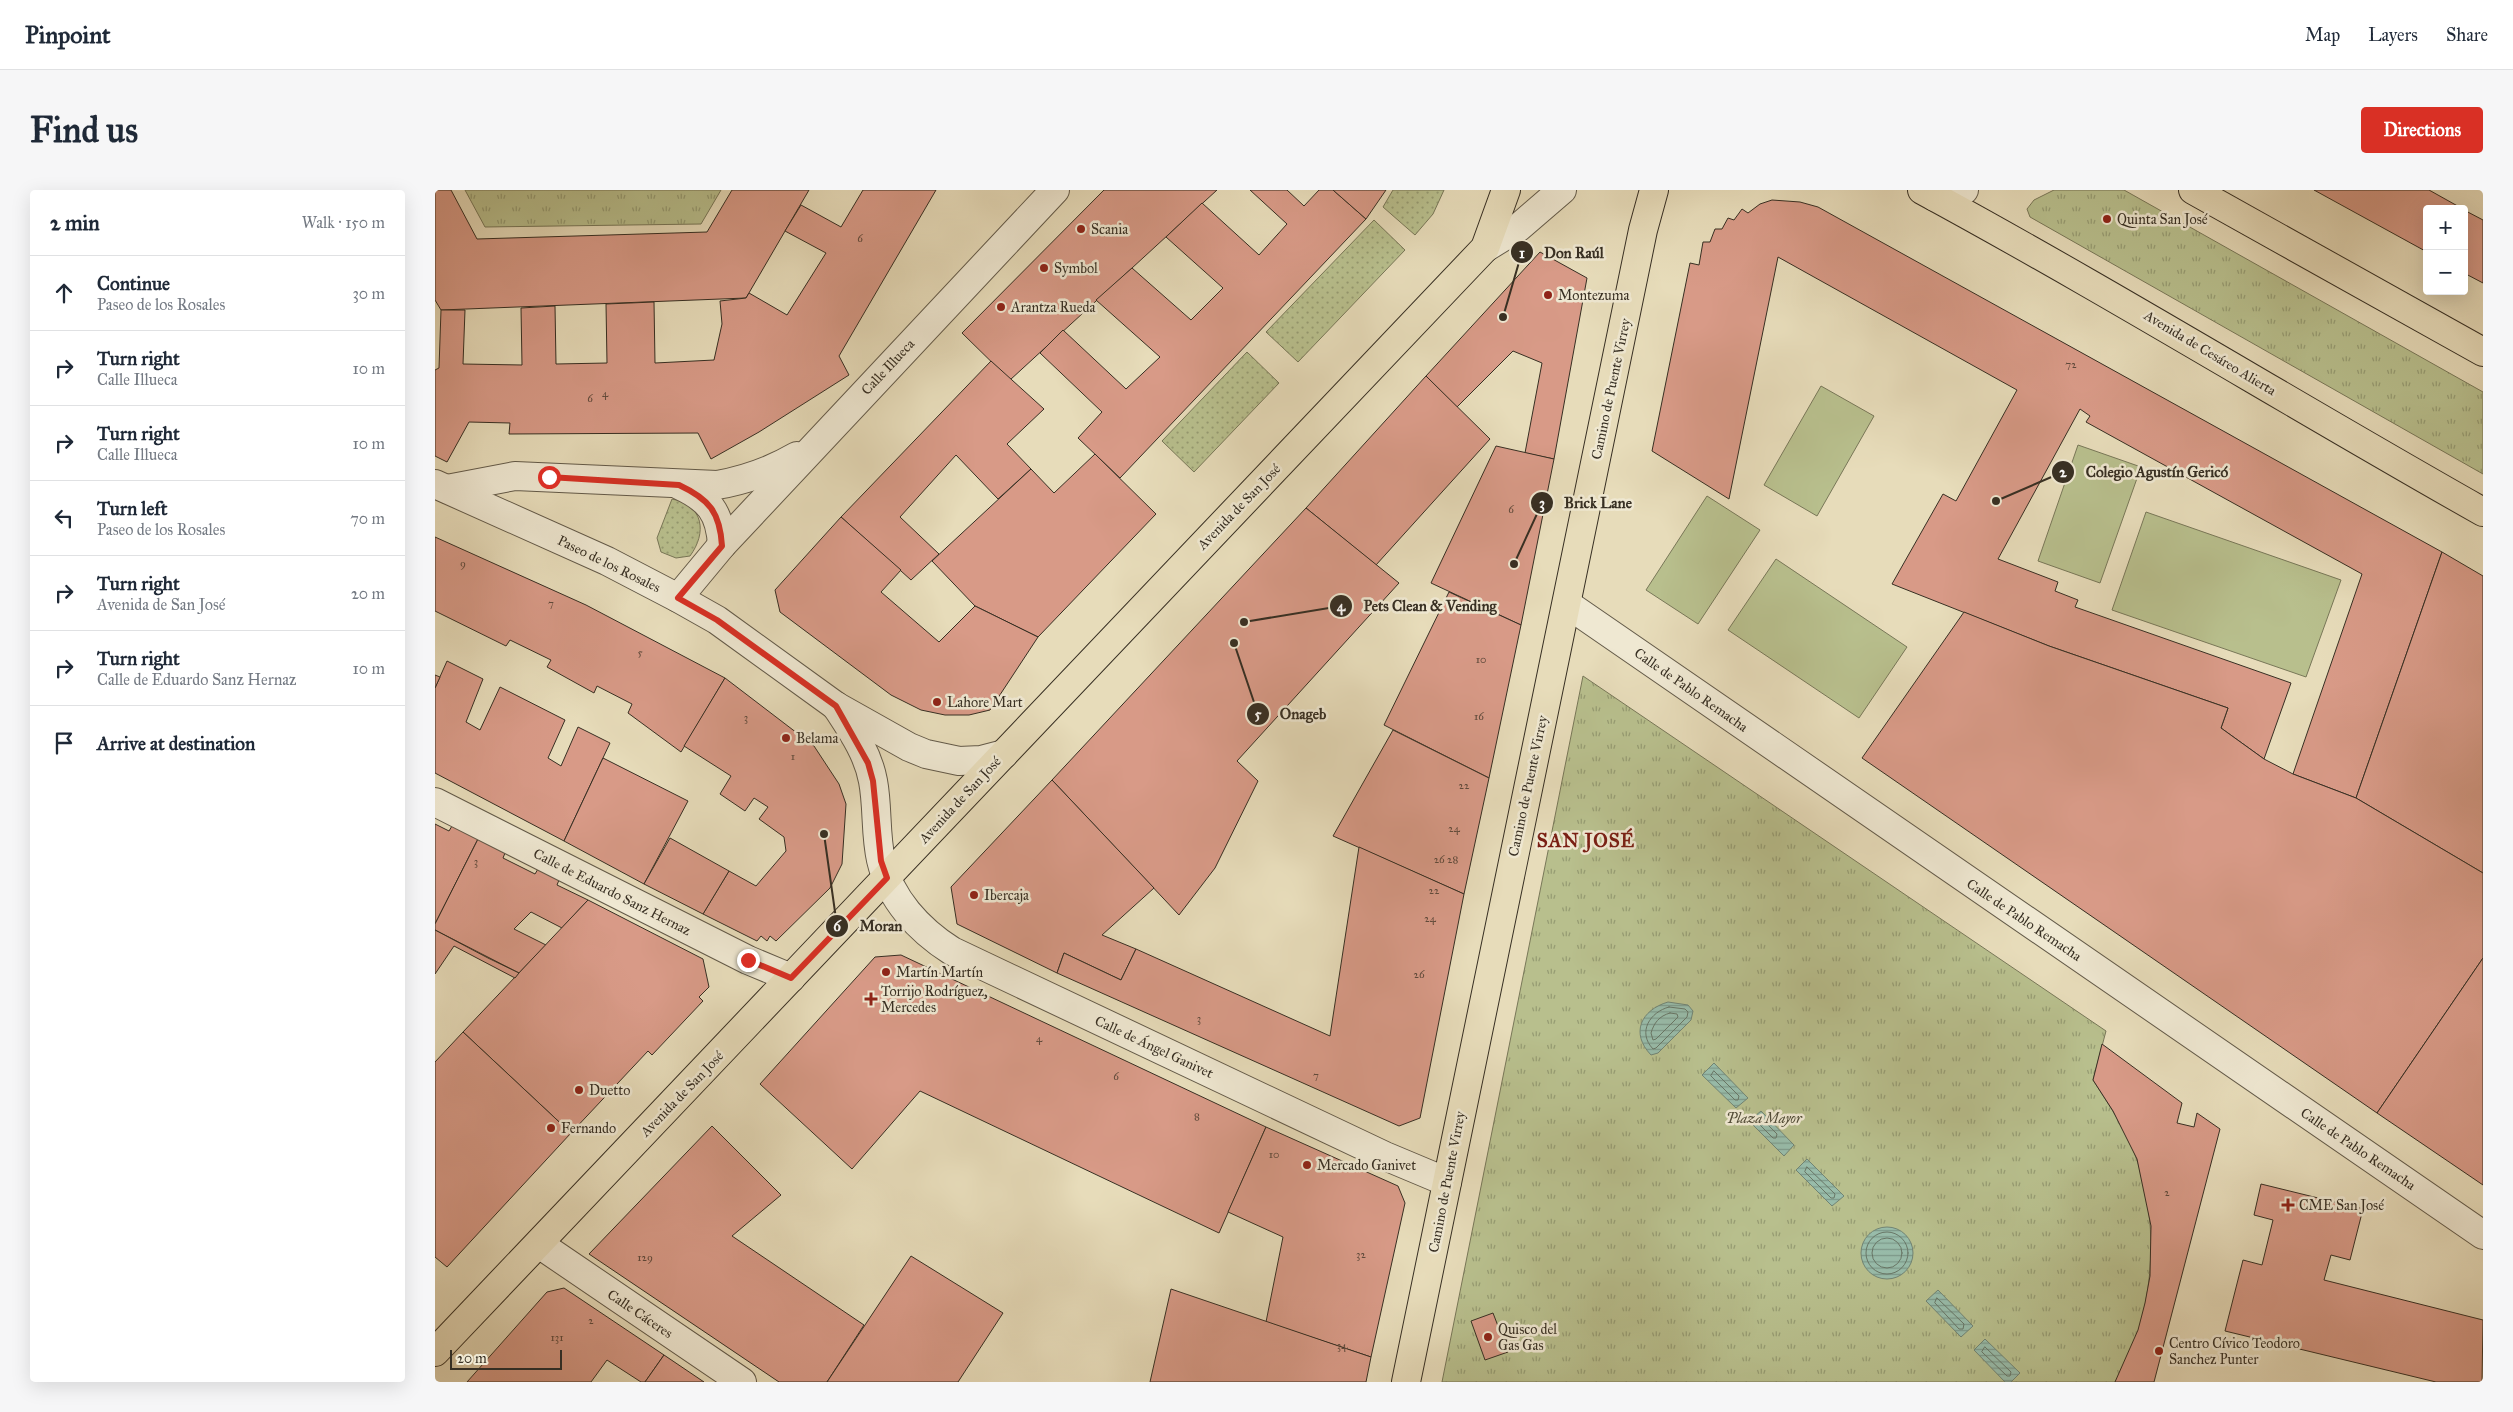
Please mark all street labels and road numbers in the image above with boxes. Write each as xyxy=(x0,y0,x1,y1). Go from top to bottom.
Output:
street label: Avenida de Cesáreo Alierta xyxy=(2140,306,2279,399)
street label: Camino de Puente Virrey xyxy=(1588,317,1634,461)
street label: Calle Illueca xyxy=(858,335,918,399)
street label: Avenida de San José xyxy=(1193,461,1285,555)
street label: Paseo de los Rosales xyxy=(555,532,663,596)
street label: Calle de Pablo Remacha xyxy=(1631,644,1751,736)
street label: Camino de Puente Virrey xyxy=(1505,714,1551,858)
street label: Avenida de San José xyxy=(915,753,1005,848)
street label: Calle de Eduardo Sanz Hernaz xyxy=(530,845,694,939)
street label: Calle de Pablo Remacha xyxy=(1963,875,2085,965)
street label: Calle de Ángel Ganivet xyxy=(1092,1010,1217,1082)
street label: Avenida de San José xyxy=(636,1048,728,1142)
street label: Calle de Pablo Remacha xyxy=(2297,1104,2419,1194)
street label: Camino de Puente Virrey xyxy=(1425,1109,1469,1254)
street label: Calle Cáceres xyxy=(604,1286,676,1342)

